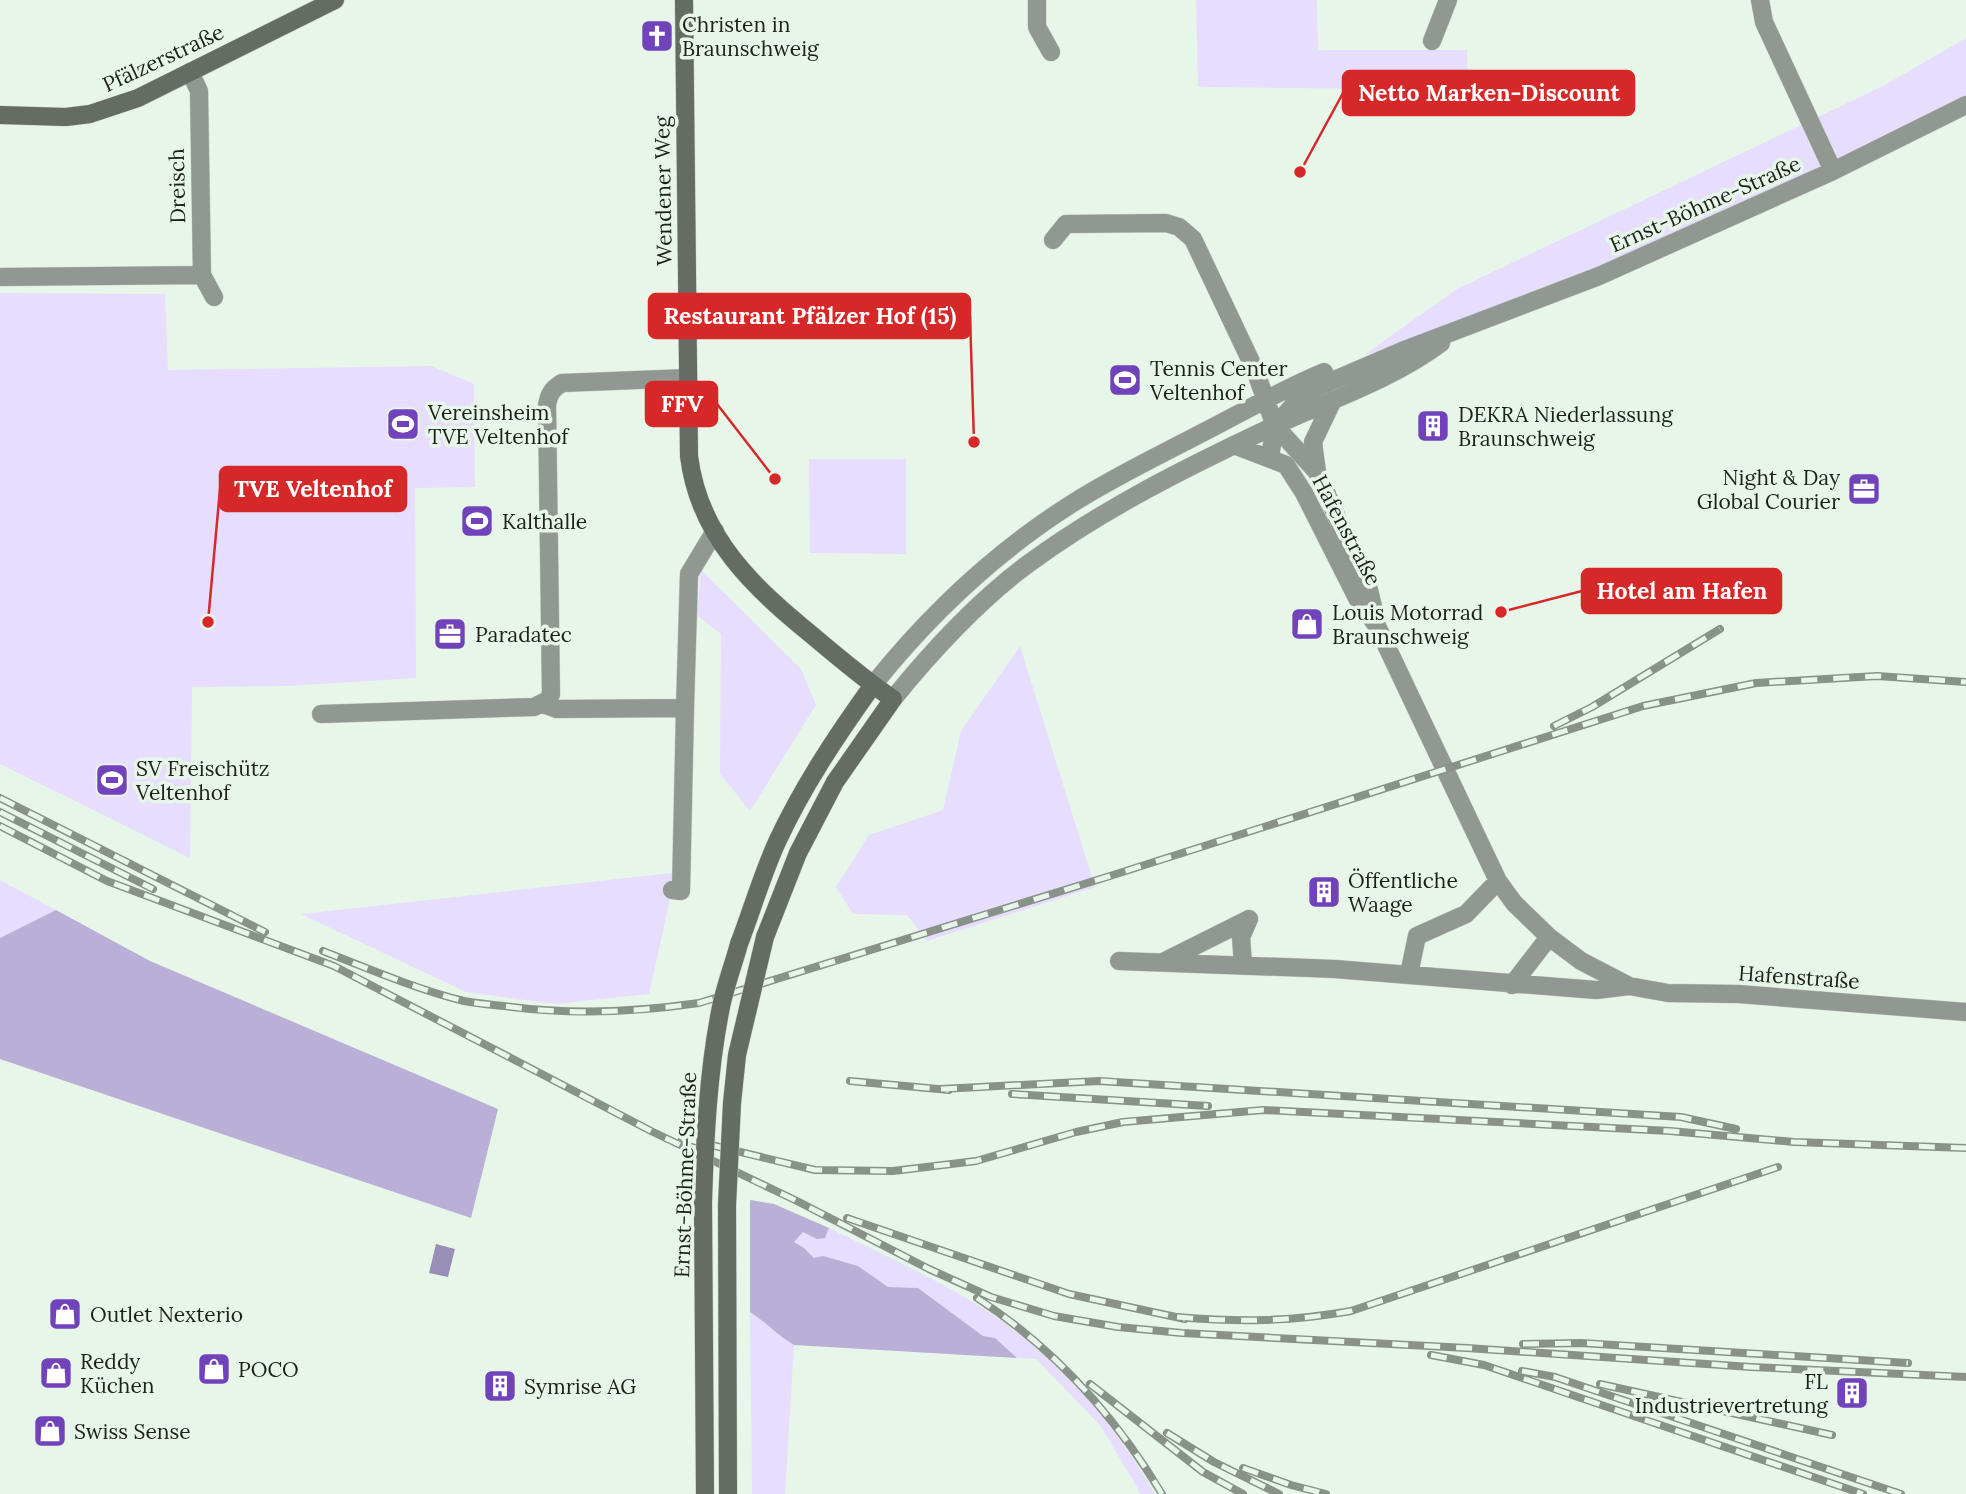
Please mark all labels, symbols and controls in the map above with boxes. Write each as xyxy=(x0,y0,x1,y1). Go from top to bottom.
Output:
place label: Christen in Braunschweig xyxy=(682,11,819,62)
church icon: Christen in Braunschweig xyxy=(638,17,676,55)
street label: Pfälzerstraße xyxy=(98,18,228,98)
callout: Netto Marken-Discount xyxy=(1343,71,1634,115)
text: Netto Marken-Discount xyxy=(1358,78,1621,107)
street label: Wendener Weg xyxy=(648,115,678,266)
street label: Dreisch xyxy=(163,148,191,224)
street label: Ernst-Böhme-Straße xyxy=(1605,150,1805,258)
callout: Restaurant Pfälzer Hof (15) xyxy=(649,294,970,338)
text: Restaurant Pfälzer Hof (15) xyxy=(664,301,957,331)
place label: Tennis Center Veltenhof xyxy=(1149,355,1288,406)
sports icon: Tennis Center Veltenhof xyxy=(1106,361,1144,399)
callout: FFV xyxy=(646,382,717,426)
text: FFV xyxy=(661,389,704,418)
place label: Vereinsheim TVE Veltenhof xyxy=(427,399,570,450)
place label: DEKRA Niederlassung Braunschweig xyxy=(1458,401,1673,452)
sports icon: Vereinsheim TVE Veltenhof xyxy=(384,405,422,443)
building icon: DEKRA Niederlassung Braunschweig xyxy=(1414,407,1452,445)
place label: Night & Day Global Courier xyxy=(1697,464,1840,515)
callout: TVE Veltenhof xyxy=(220,467,406,511)
street label: Hafenstraße xyxy=(1307,470,1387,590)
office icon: Night & Day Global Courier xyxy=(1845,470,1883,508)
text: TVE Veltenhof xyxy=(234,474,393,503)
sports icon: Kalthalle xyxy=(458,502,496,540)
place label: Kalthalle xyxy=(502,508,587,535)
callout: Hotel am Hafen xyxy=(1582,569,1781,613)
text: Hotel am Hafen xyxy=(1596,576,1768,605)
place label: Louis Motorrad Braunschweig xyxy=(1332,599,1483,650)
shop icon: Louis Motorrad Braunschweig xyxy=(1288,605,1326,643)
office icon: Paradatec xyxy=(431,615,469,653)
place label: Paradatec xyxy=(475,621,572,648)
place label: SV Freischütz Veltenhof xyxy=(135,755,270,806)
sports icon: SV Freischütz Veltenhof xyxy=(93,761,131,799)
place label: Öffentliche Waage xyxy=(1348,867,1458,918)
building icon: Öffentliche Waage xyxy=(1305,873,1343,911)
street label: Hafenstraße xyxy=(1737,959,1861,995)
street label: Ernst-Böhme-Straße xyxy=(668,1072,702,1278)
shop icon: Outlet Nexterio xyxy=(46,1295,84,1333)
place label: Outlet Nexterio xyxy=(90,1301,243,1328)
place label: Reddy Küchen xyxy=(80,1348,155,1399)
shop icon: POCO xyxy=(195,1350,233,1388)
shop icon: Reddy Küchen xyxy=(37,1354,75,1392)
place label: POCO xyxy=(238,1356,299,1383)
building icon: Symrise AG xyxy=(481,1367,519,1405)
place label: FL Industrievertretung xyxy=(1635,1368,1828,1419)
place label: Symrise AG xyxy=(524,1373,636,1400)
building icon: FL Industrievertretung xyxy=(1833,1374,1871,1412)
shop icon: Swiss Sense xyxy=(31,1412,69,1450)
place label: Swiss Sense xyxy=(74,1418,191,1445)

